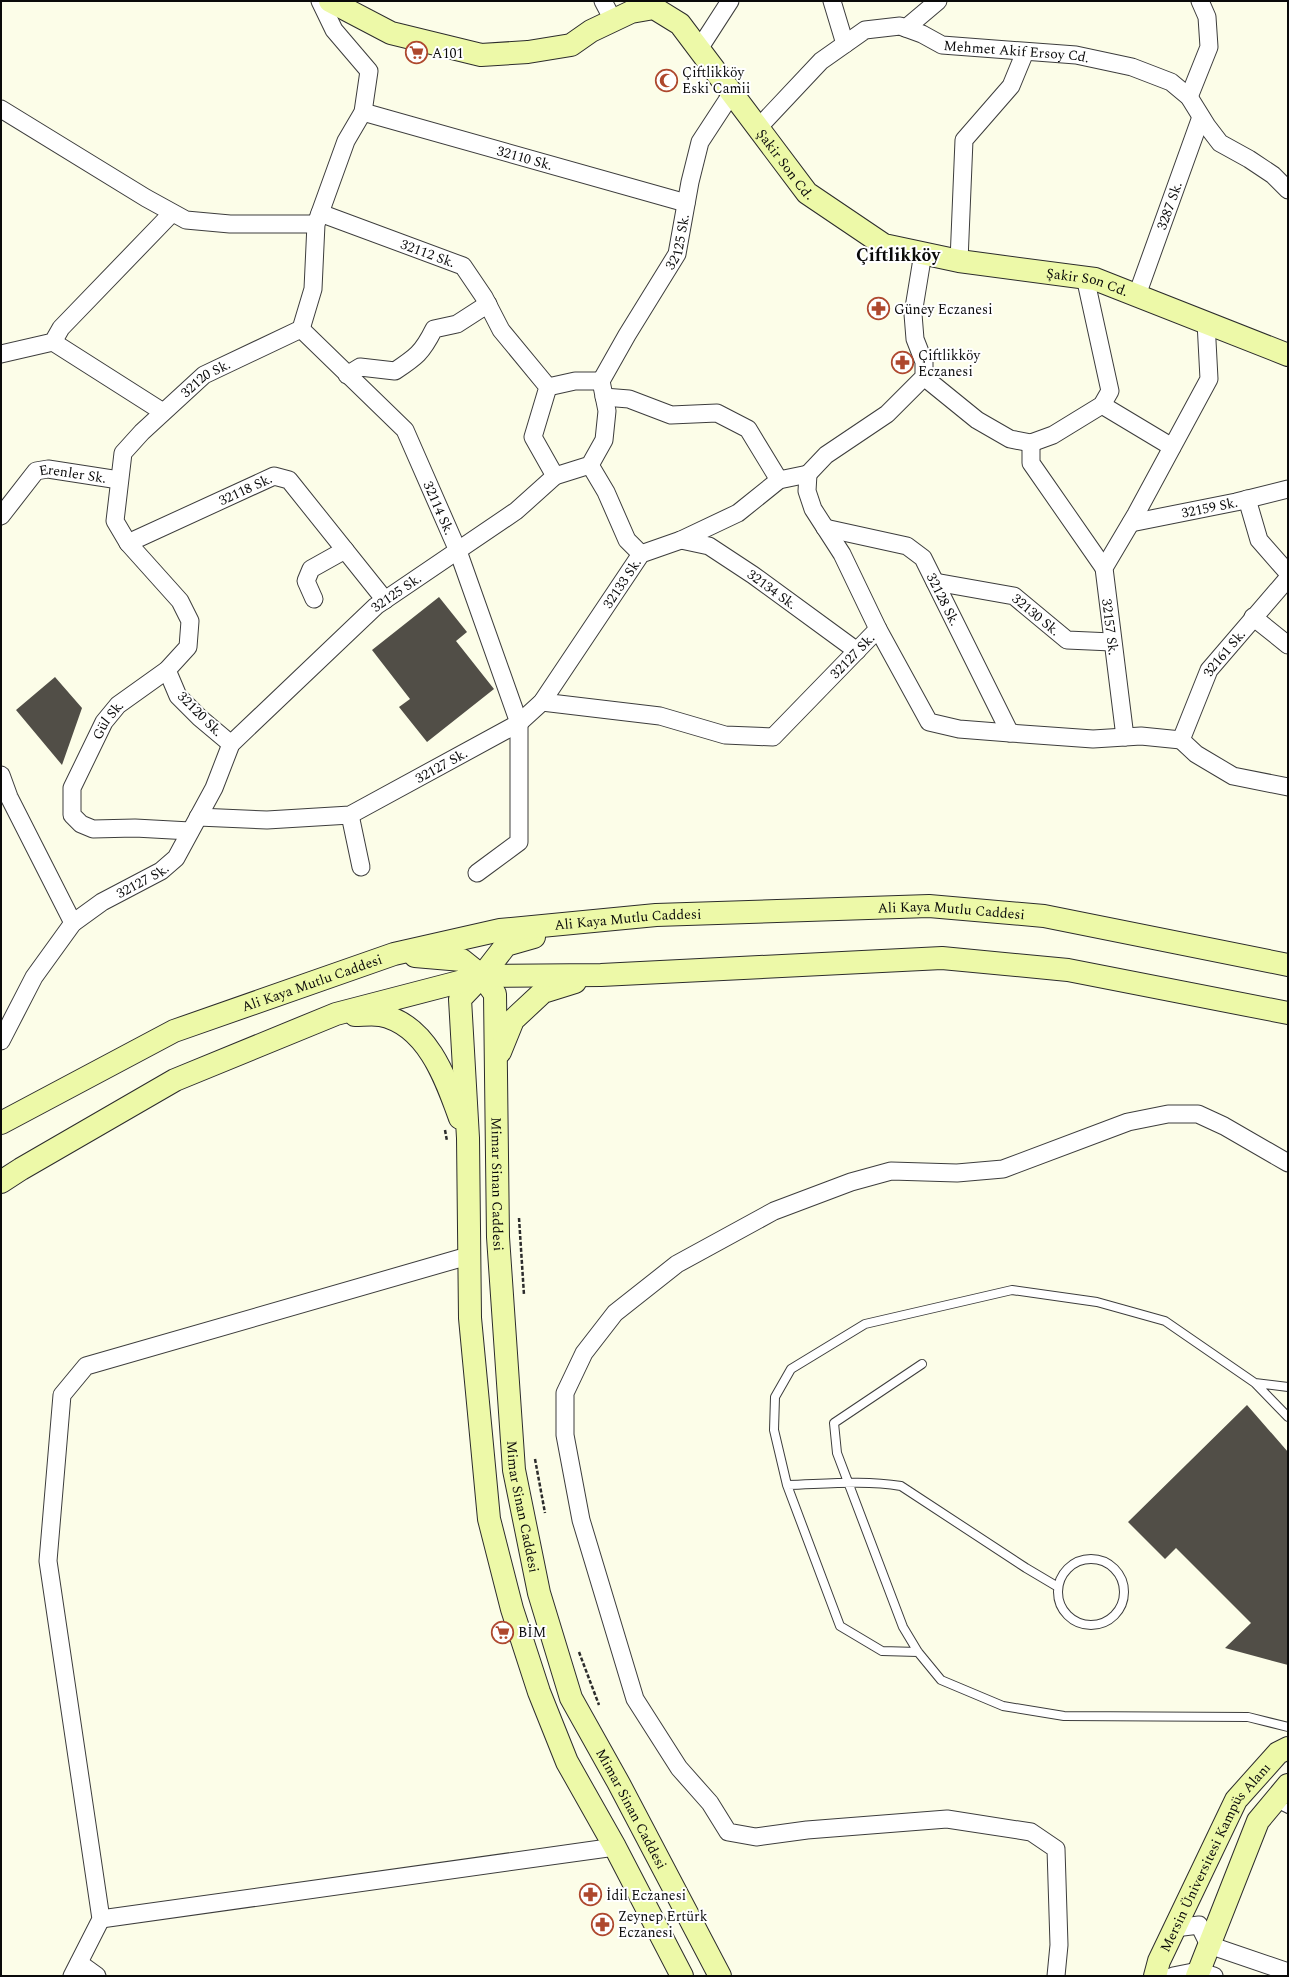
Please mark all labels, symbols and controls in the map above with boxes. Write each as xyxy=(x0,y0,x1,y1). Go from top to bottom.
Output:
street label: Mehmet Akif Ersoy Cd. xyxy=(943,35,1091,68)
supermarket icon: A101 xyxy=(404,40,430,66)
place label: A101 xyxy=(432,43,464,64)
place label: Çiftlikköy Eski Camii xyxy=(682,62,750,99)
mosque icon: Çiftlikköy Eski Camii xyxy=(653,67,679,93)
street label: Şakir Son Cd. xyxy=(752,124,818,205)
street label: 32110 Sk. xyxy=(494,140,555,175)
street label: 3287 Sk. xyxy=(1151,179,1187,233)
street label: 32125 Sk. xyxy=(659,212,695,274)
street label: 32112 Sk. xyxy=(397,233,458,273)
district label: Çiftlikköy xyxy=(856,242,941,269)
street label: Şakir Son Cd. xyxy=(1045,262,1131,302)
pharmacy icon: Güney Eczanesi xyxy=(866,296,892,322)
place label: Güney Eczanesi xyxy=(894,299,993,320)
place label: Çiftlikköy Eczanesi xyxy=(918,345,982,382)
pharmacy icon: Çiftlikköy Eczanesi xyxy=(890,350,916,376)
street label: 32120 Sk. xyxy=(176,353,234,402)
street label: Erenler Sk. xyxy=(37,459,108,488)
street label: 32118 Sk. xyxy=(215,468,276,511)
street label: 32114 Sk. xyxy=(418,478,460,538)
street label: 32159 Sk. xyxy=(1179,491,1239,523)
street label: 32133 Sk. xyxy=(597,553,646,612)
street label: 32134 Sk. xyxy=(743,564,801,614)
street label: 32125 Sk. xyxy=(366,568,425,617)
street label: 32128 Sk. xyxy=(921,569,966,629)
street label: 32130 Sk. xyxy=(1008,588,1065,641)
street label: 32157 Sk. xyxy=(1096,597,1124,657)
street label: 32161 Sk. xyxy=(1197,624,1250,679)
street label: 32127 Sk. xyxy=(825,628,879,683)
street label: 32120 Sk. xyxy=(172,686,228,742)
street label: Gül Sk. xyxy=(86,694,127,743)
street label: 32127 Sk. xyxy=(411,743,471,788)
street label: 32127 Sk. xyxy=(112,858,173,903)
street label: Ali Kaya Mutlu Caddesi xyxy=(877,895,1026,925)
street label: Ali Kaya Mutlu Caddesi xyxy=(553,903,702,935)
street label: Ali Kaya Mutlu Caddesi xyxy=(239,948,385,1017)
street label: Mimar Sinan Caddesi xyxy=(486,1117,509,1252)
street label: Mimar Sinan Caddesi xyxy=(501,1440,545,1574)
supermarket icon: BİM xyxy=(489,1619,515,1645)
place label: BİM xyxy=(518,1622,546,1643)
street label: Mimar Sinan Caddesi xyxy=(591,1744,672,1873)
street label: Mersin Üniversitesi Kampüs Alanı xyxy=(1154,1758,1275,1955)
pharmacy icon: İdil Eczanesi xyxy=(578,1882,604,1908)
place label: İdil Eczanesi xyxy=(606,1885,686,1906)
place label: Zeynep Ertürk Eczanesi xyxy=(618,1906,708,1943)
pharmacy icon: Zeynep Ertürk Eczanesi xyxy=(589,1911,615,1937)

